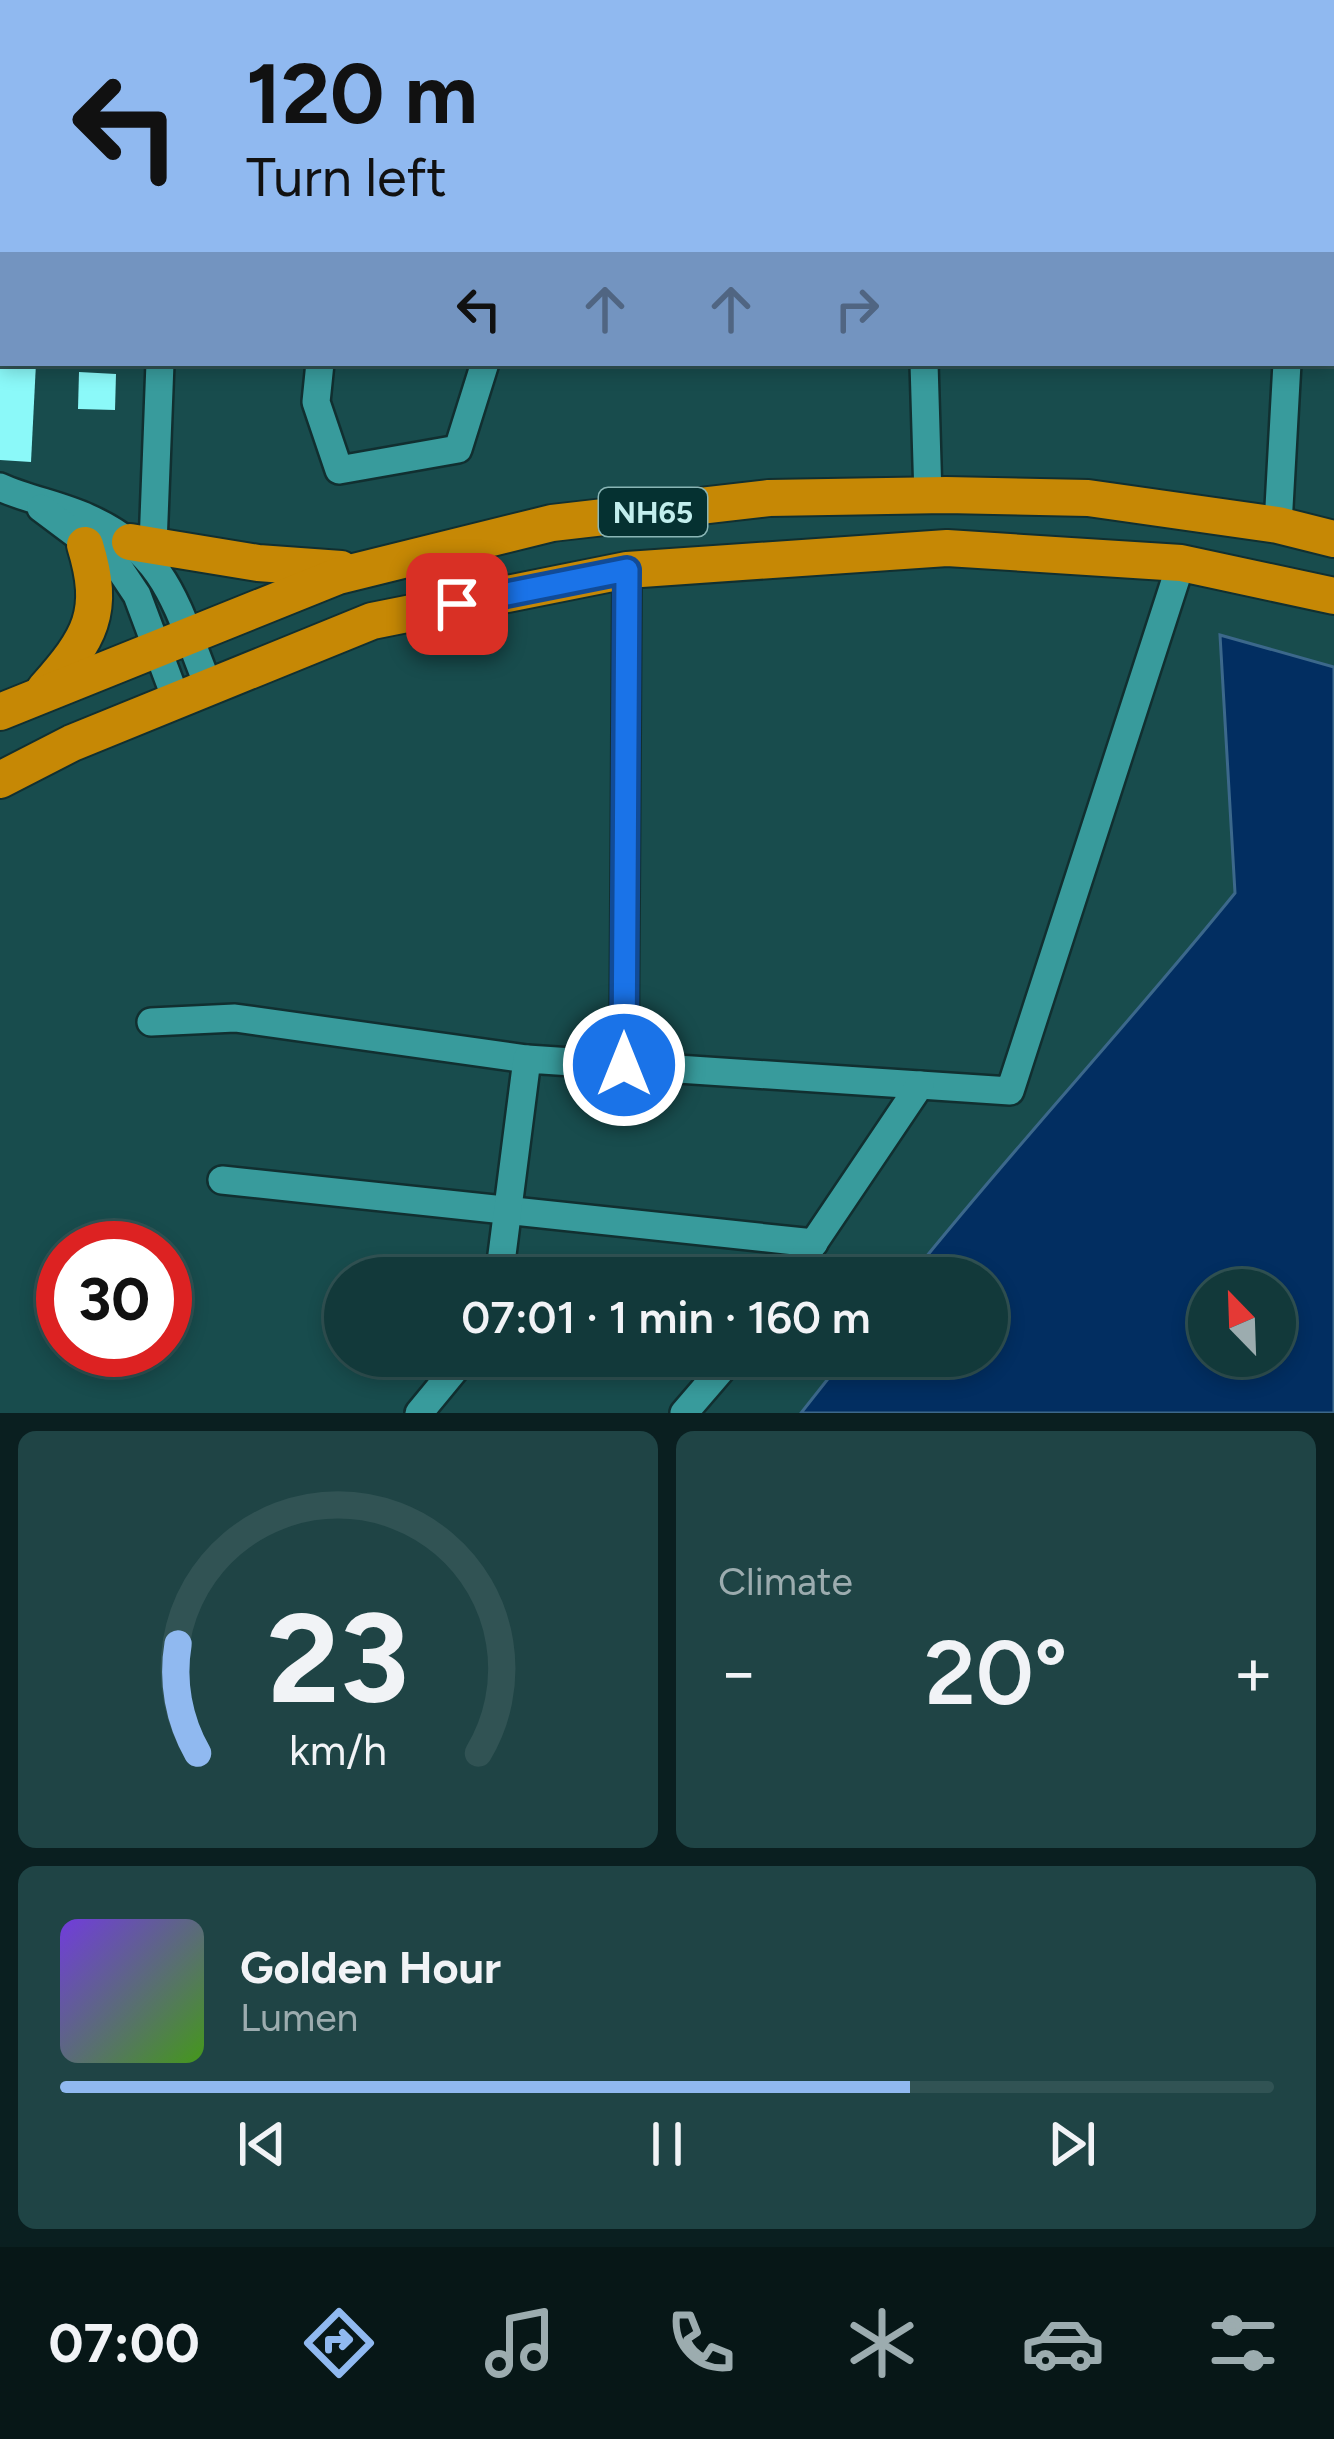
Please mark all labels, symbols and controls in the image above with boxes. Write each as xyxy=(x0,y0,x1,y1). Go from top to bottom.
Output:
text: 120 m xyxy=(246,43,478,144)
icon: left xyxy=(48,48,204,204)
text: Turn left xyxy=(246,145,447,210)
icon: left xyxy=(446,276,512,342)
icon: ahead xyxy=(572,276,638,342)
icon: ahead xyxy=(698,276,764,342)
icon: right xyxy=(824,276,890,342)
road number: NH65 xyxy=(599,488,707,536)
pin xyxy=(406,553,508,655)
icon: arrive xyxy=(424,571,490,637)
position arrow xyxy=(561,1002,687,1128)
speed limit sign: 30 xyxy=(36,1221,192,1377)
north arrow xyxy=(1188,1269,1296,1377)
map controls xyxy=(1188,1269,1296,1377)
text: 07:01 · 1 min · 160 m xyxy=(461,1290,871,1344)
text: Climate xyxy=(718,1558,853,1605)
text: 23 xyxy=(267,1583,409,1733)
text: 20° xyxy=(924,1618,1068,1727)
text: − xyxy=(718,1632,759,1712)
text: + xyxy=(1233,1632,1274,1712)
text: km/h xyxy=(289,1723,387,1775)
text: Golden Hour xyxy=(240,1940,501,1994)
text: Lumen xyxy=(240,1994,358,2041)
icon: previous xyxy=(229,2111,295,2177)
icon: pause xyxy=(634,2111,700,2177)
icon: next xyxy=(1039,2111,1105,2177)
icon: directions xyxy=(297,2301,381,2385)
icon: music xyxy=(478,2301,562,2385)
icon: phone xyxy=(659,2301,743,2385)
icon: climate xyxy=(840,2301,924,2385)
icon: car xyxy=(1021,2301,1105,2385)
icon: filters xyxy=(1201,2301,1285,2385)
text: 07:00 xyxy=(48,2311,200,2376)

